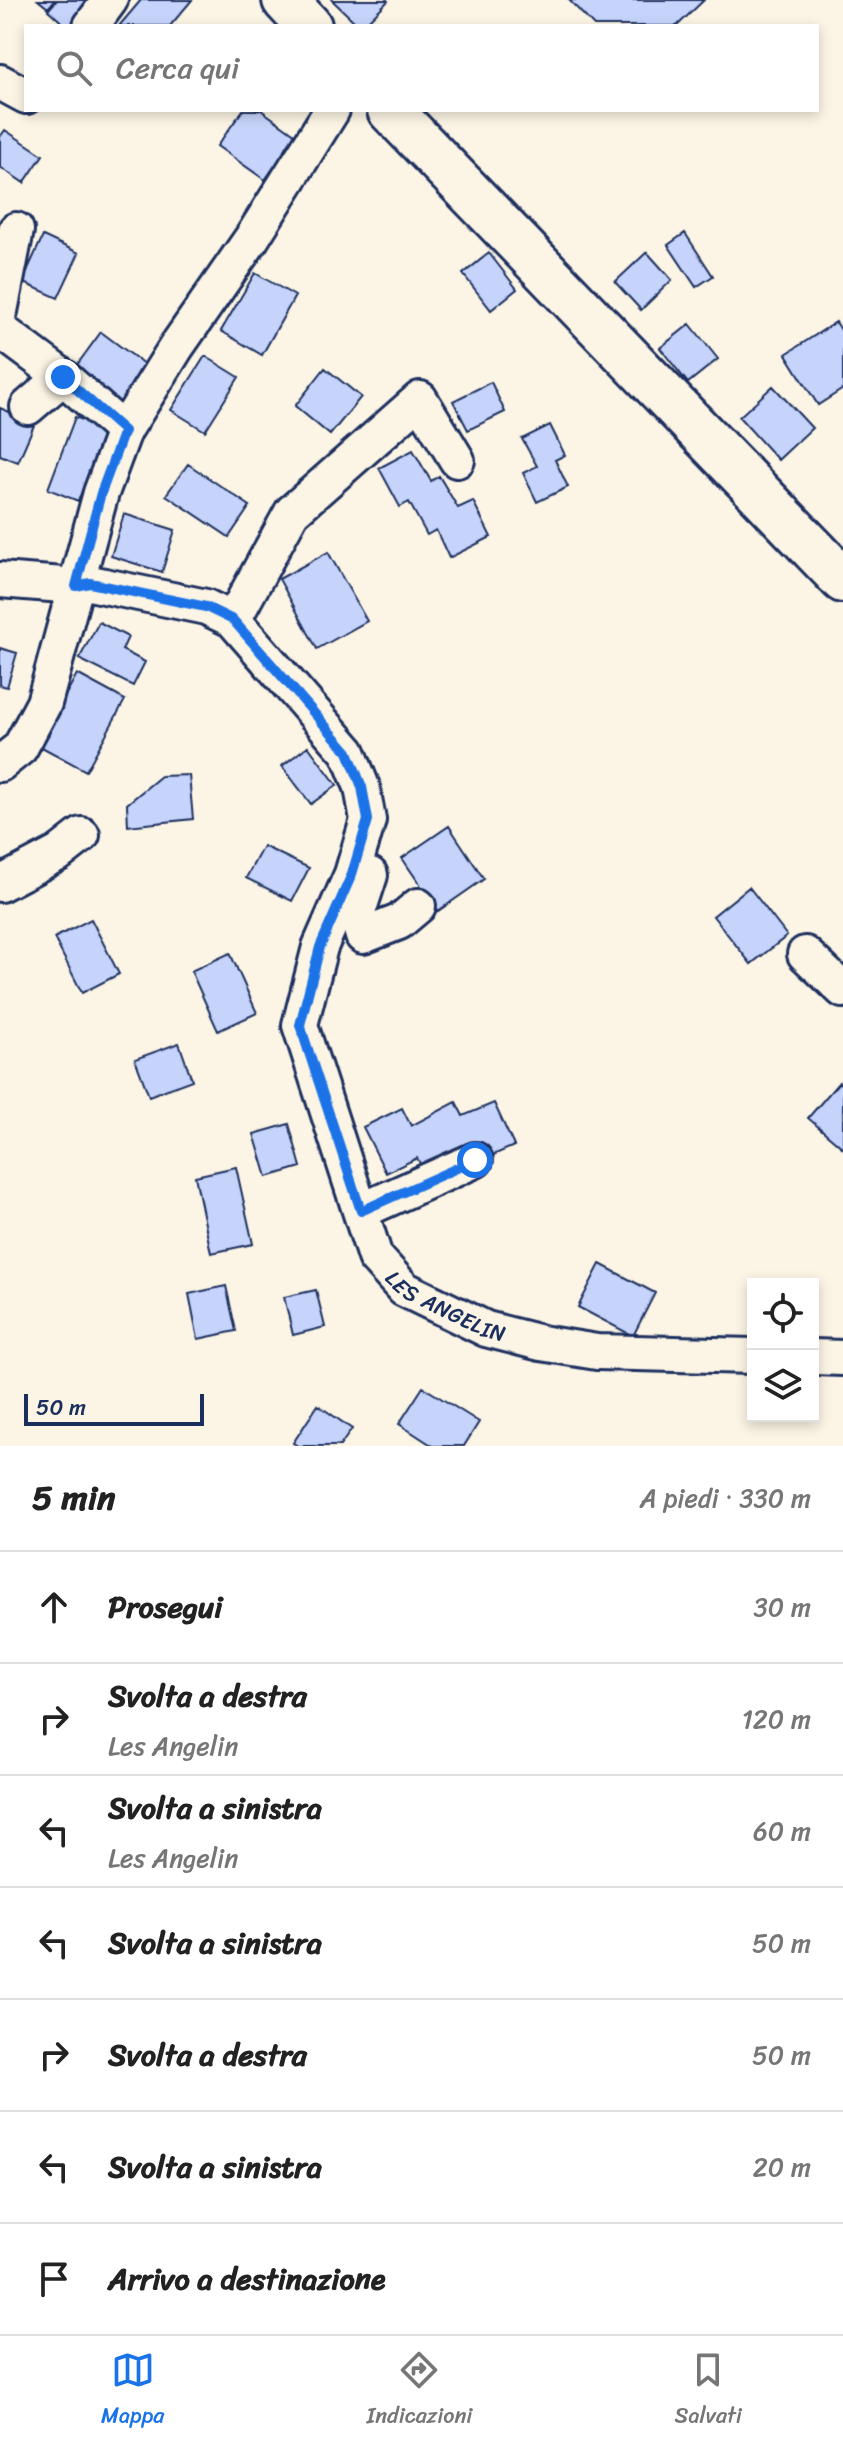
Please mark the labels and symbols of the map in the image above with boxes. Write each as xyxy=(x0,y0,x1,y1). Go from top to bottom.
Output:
route end xyxy=(45,359,81,395)
route start xyxy=(457,1142,493,1178)
street label: LES ANGELIN xyxy=(376,1260,510,1353)
scale bar xyxy=(24,1390,204,1426)

